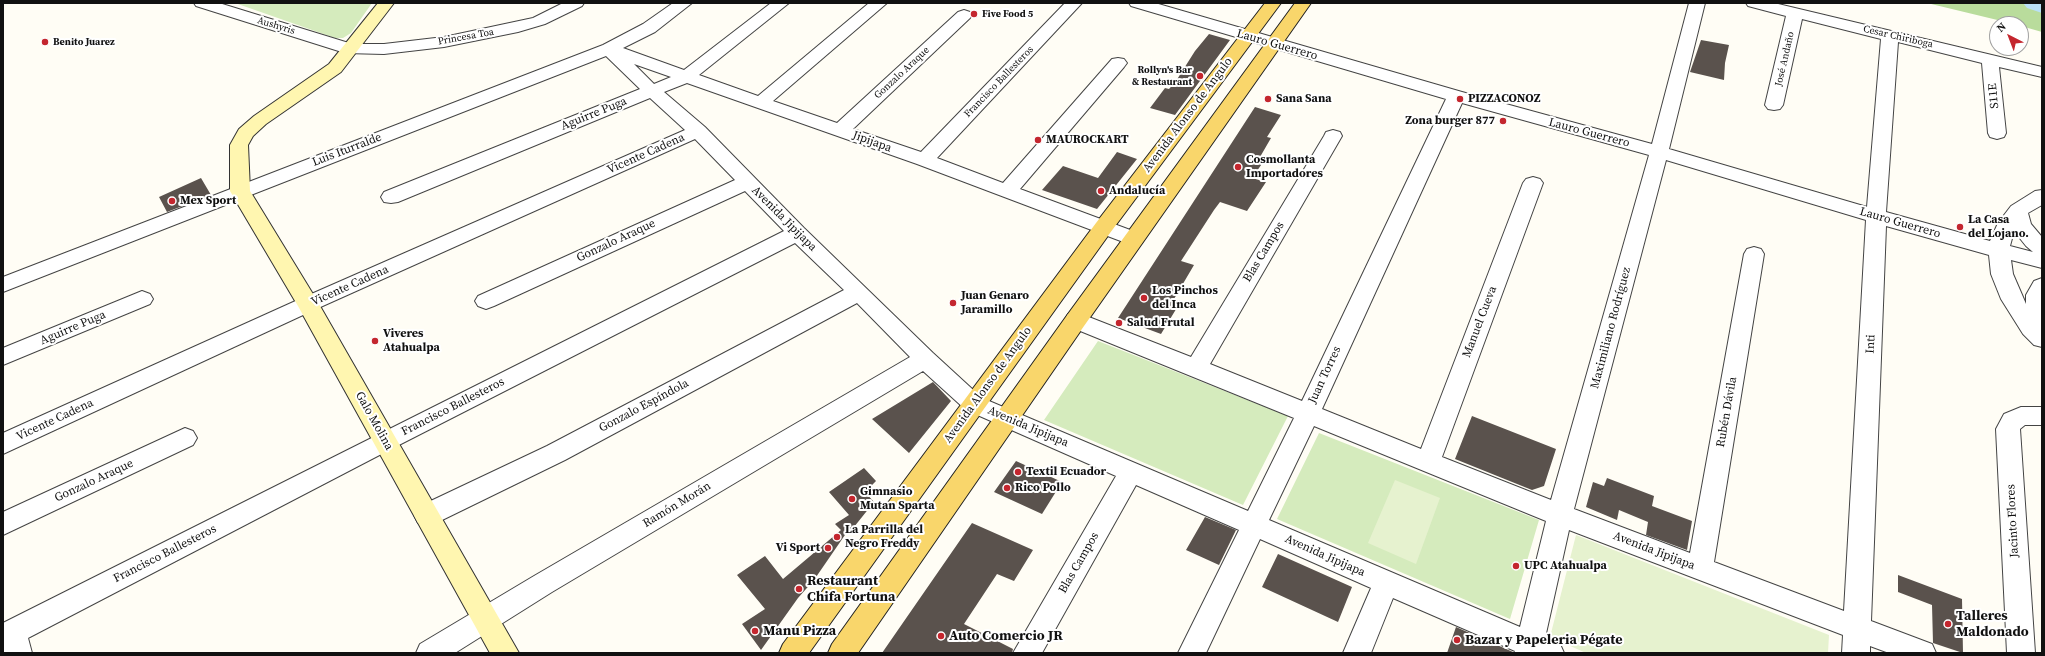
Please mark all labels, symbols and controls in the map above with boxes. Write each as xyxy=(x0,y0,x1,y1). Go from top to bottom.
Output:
place label: Five Food 5 xyxy=(982,8,1033,20)
marker: Five Food 5 xyxy=(969,9,979,19)
street label: Aushyris xyxy=(256,15,296,37)
north arrow xyxy=(1989,16,2029,56)
text: N xyxy=(1993,19,2009,36)
street label: Cesar Chiriboga xyxy=(1862,23,1934,51)
street label: Princesa Toa xyxy=(437,26,495,48)
street label: Lauro Guerrero xyxy=(1235,27,1319,63)
street label: José Andaño xyxy=(1773,31,1797,87)
place label: Benito Juarez xyxy=(53,36,115,48)
marker: Benito Juarez xyxy=(40,37,50,47)
street label: Gonzalo Araque xyxy=(872,44,932,102)
street label: Francisco Ballesteros xyxy=(962,44,1036,120)
street label: Avenida Alonso de Angulo xyxy=(1140,55,1236,175)
place label: Rollyn's Bar & Restaurant xyxy=(1132,64,1192,88)
marker: Rollyn's Bar & Restaurant xyxy=(1195,71,1205,81)
street label: S11E xyxy=(1986,83,2002,109)
place label: Sana Sana xyxy=(1276,92,1332,106)
place label: PIZZACONOZ xyxy=(1468,92,1540,106)
street label: Aguirre Puga xyxy=(559,94,629,134)
marker: Sana Sana xyxy=(1263,94,1273,104)
marker: PIZZACONOZ xyxy=(1455,94,1465,104)
place label: Zona burger 877 xyxy=(1405,114,1495,128)
street label: Lauro Guerrero xyxy=(1547,115,1631,151)
marker: Zona burger 877 xyxy=(1498,116,1508,126)
street label: Jipijapa xyxy=(850,128,894,156)
street label: Luis Iturralde xyxy=(310,130,384,170)
street label: Vicente Cadena xyxy=(605,130,687,178)
place label: MAUROCKART xyxy=(1046,133,1129,147)
marker: MAUROCKART xyxy=(1033,135,1043,145)
place label: Cosmollanta Importadores xyxy=(1246,153,1323,181)
marker: Cosmollanta Importadores xyxy=(1233,162,1243,172)
street label: Avenida Jipijapa xyxy=(748,183,820,255)
place label: Andalucía xyxy=(1109,184,1165,198)
marker: Andalucía xyxy=(1096,186,1106,196)
place label: Mex Sport xyxy=(180,194,236,208)
marker: Mex Sport xyxy=(167,196,177,206)
street label: Lauro Guerrero xyxy=(1858,205,1942,241)
place label: La Casa del Lojano. xyxy=(1968,213,2029,241)
street label: Gonzalo Araque xyxy=(574,216,658,266)
street label: Blas Campos xyxy=(1240,219,1288,285)
marker: La Casa del Lojano. xyxy=(1955,222,1965,232)
street label: Vicente Cadena xyxy=(309,262,391,310)
street label: Maximiliano Rodríguez xyxy=(1588,266,1634,390)
place label: Los Pinchos del Inca xyxy=(1152,284,1218,312)
street label: Manuel Cueva xyxy=(1460,284,1500,360)
place label: Juan Genaro Jaramillo xyxy=(961,289,1029,317)
marker: Los Pinchos del Inca xyxy=(1139,293,1149,303)
marker: Juan Genaro Jaramillo xyxy=(948,298,958,308)
street label: Aguirre Puga xyxy=(38,308,108,348)
place label: Salud Frutal xyxy=(1127,316,1195,330)
marker: Salud Frutal xyxy=(1114,318,1124,328)
street label: Avenida Alonso de Angulo xyxy=(941,324,1035,446)
place label: Viveres Atahualpa xyxy=(383,327,440,355)
street label: Inti xyxy=(1863,334,1879,354)
marker: Viveres Atahualpa xyxy=(370,336,380,346)
street label: Juan Torres xyxy=(1305,344,1345,406)
street label: Francisco Ballesteros xyxy=(399,375,507,439)
street label: Gonzalo Espíndola xyxy=(597,376,691,436)
street label: Rubén Dávila xyxy=(1714,376,1740,448)
street label: Galo Molina xyxy=(352,389,396,453)
street label: Vicente Cadena xyxy=(14,396,96,444)
street label: Avenida Jipijapa xyxy=(985,404,1071,450)
street label: Gonzalo Araque xyxy=(52,456,136,506)
place label: Textil Ecuador xyxy=(1026,465,1106,479)
marker: Textil Ecuador xyxy=(1013,467,1023,477)
street label: Ramón Morán xyxy=(640,479,714,531)
place label: Rico Pollo xyxy=(1015,481,1071,495)
marker: Rico Pollo xyxy=(1002,483,1012,493)
street label: Jacinto Flores xyxy=(2004,484,2022,558)
place label: Gimnasio Mutan Sparta xyxy=(860,485,935,513)
marker: Gimnasio Mutan Sparta xyxy=(847,494,857,504)
street label: Francisco Ballesteros xyxy=(111,522,219,586)
place label: La Parrilla del Negro Freddy xyxy=(845,523,923,551)
street label: Avenida Jipijapa xyxy=(1611,529,1697,573)
street label: Blas Campos xyxy=(1056,530,1102,596)
marker: La Parrilla del Negro Freddy xyxy=(832,532,842,542)
street label: Avenida Jipijapa xyxy=(1283,532,1367,580)
place label: Vi Sport xyxy=(776,541,820,555)
marker: Vi Sport xyxy=(823,543,833,553)
place label: UPC Atahualpa xyxy=(1524,559,1607,573)
marker: UPC Atahualpa xyxy=(1511,561,1521,571)
place label: Restaurant Chifa Fortuna xyxy=(807,573,895,606)
marker: Restaurant Chifa Fortuna xyxy=(794,584,804,594)
place label: Talleres Maldonado xyxy=(1956,608,2029,640)
marker: Talleres Maldonado xyxy=(1943,619,1953,629)
place label: Manu Pizza xyxy=(763,623,836,639)
marker: Manu Pizza xyxy=(750,626,760,636)
place label: Auto Comercio JR xyxy=(949,628,1063,644)
marker: Auto Comercio JR xyxy=(936,631,946,641)
place label: Bazar y Papeleria Pégate xyxy=(1465,632,1622,648)
marker: Bazar y Papeleria Pégate xyxy=(1452,635,1462,645)

